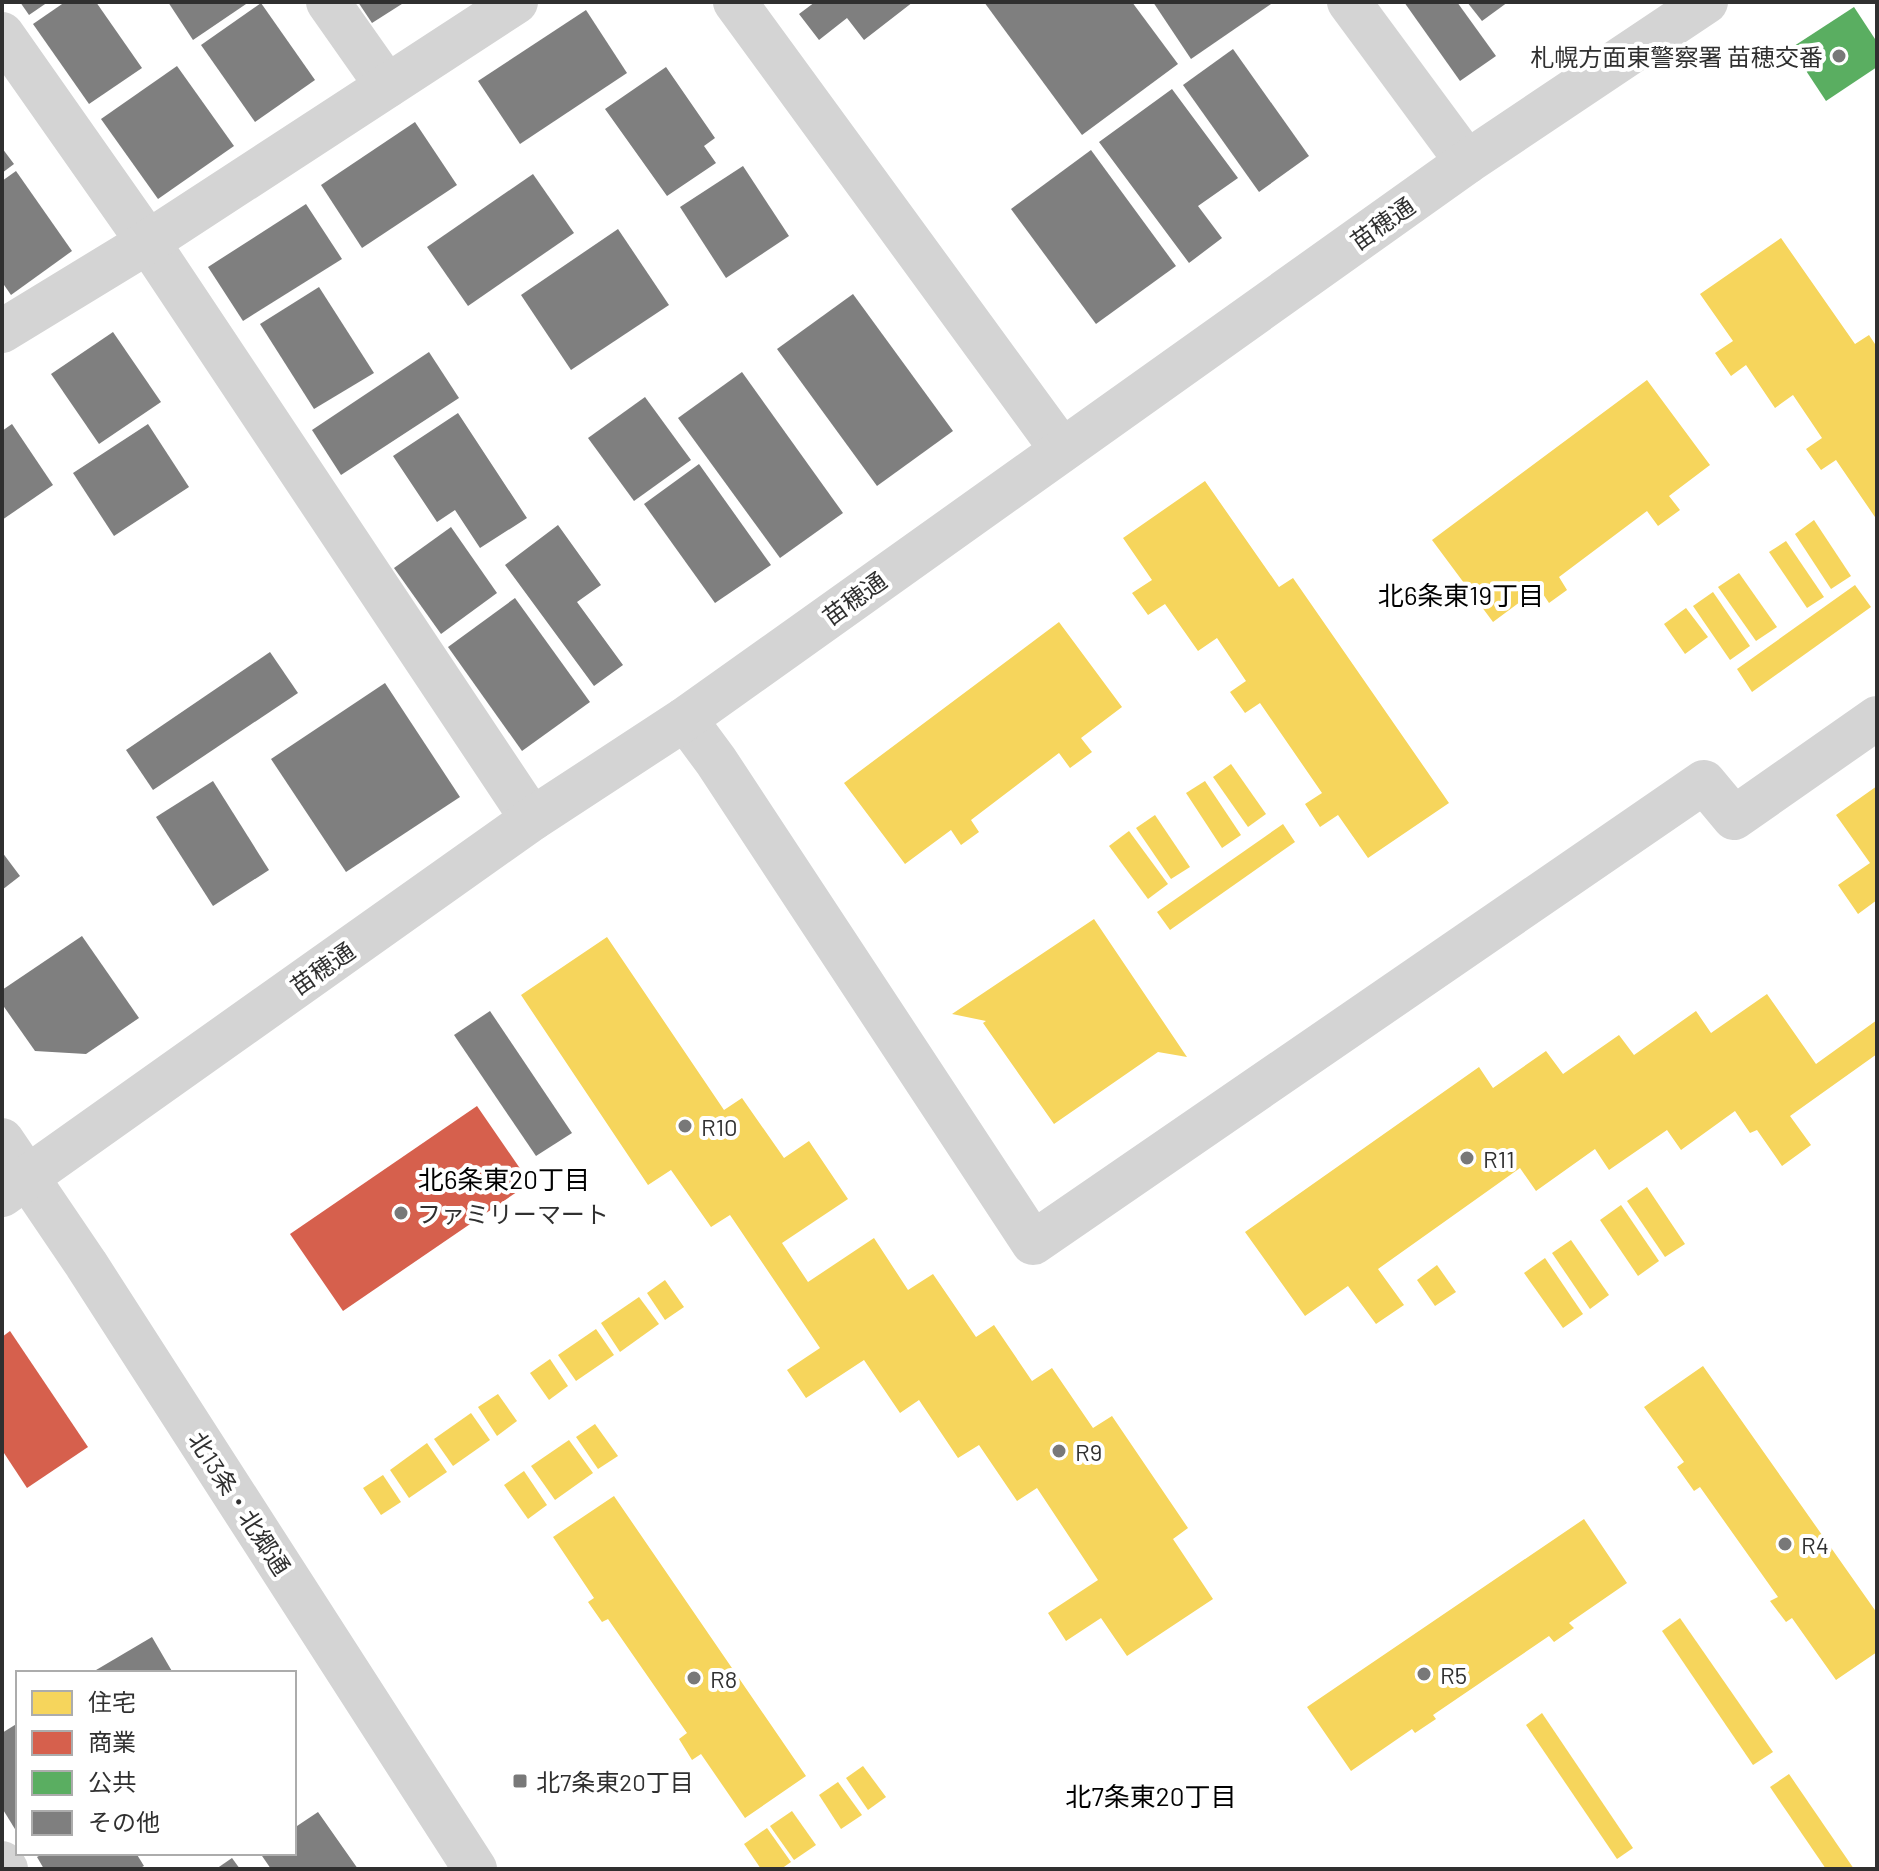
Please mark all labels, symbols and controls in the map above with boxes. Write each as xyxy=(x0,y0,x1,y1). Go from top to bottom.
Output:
place label: 札幌方面東警察署 苗穂交番 xyxy=(1530,42,1823,71)
marker: 札幌方面東警察署 苗穂交番 xyxy=(1830,47,1848,65)
street label: 苗穂通 xyxy=(1344,190,1420,256)
street label: 苗穂通 xyxy=(816,565,892,631)
district label: 北6条東19丁目 xyxy=(1378,579,1544,610)
street label: 苗穂通 xyxy=(284,935,360,1001)
place label: R10 xyxy=(701,1112,738,1141)
marker: R10 xyxy=(676,1117,694,1135)
place label: R11 xyxy=(1483,1144,1515,1173)
marker: R11 xyxy=(1458,1149,1476,1167)
district label: 北6条東20丁目 xyxy=(418,1163,590,1194)
place label: ファミリーマート xyxy=(417,1199,609,1228)
marker: ファミリーマート xyxy=(392,1204,410,1222)
street label: 北13条・北郷通 xyxy=(183,1426,297,1580)
place label: R9 xyxy=(1075,1437,1102,1466)
marker: R9 xyxy=(1050,1442,1068,1460)
place label: R4 xyxy=(1801,1530,1829,1559)
marker: R4 xyxy=(1776,1535,1794,1553)
place label: R5 xyxy=(1440,1660,1467,1689)
place label: R8 xyxy=(710,1664,737,1693)
marker: R5 xyxy=(1415,1665,1433,1683)
marker: R8 xyxy=(685,1669,703,1687)
legend xyxy=(16,1671,296,1855)
text: 住宅 xyxy=(88,1687,136,1716)
text: 商業 xyxy=(88,1727,136,1756)
text: 公共 xyxy=(88,1767,136,1796)
place label: 北7条東20丁目 xyxy=(536,1767,694,1796)
marker: 北7条東20丁目 xyxy=(511,1772,529,1790)
district label: 北7条東20丁目 xyxy=(1066,1780,1236,1811)
text: その他 xyxy=(88,1807,160,1836)

